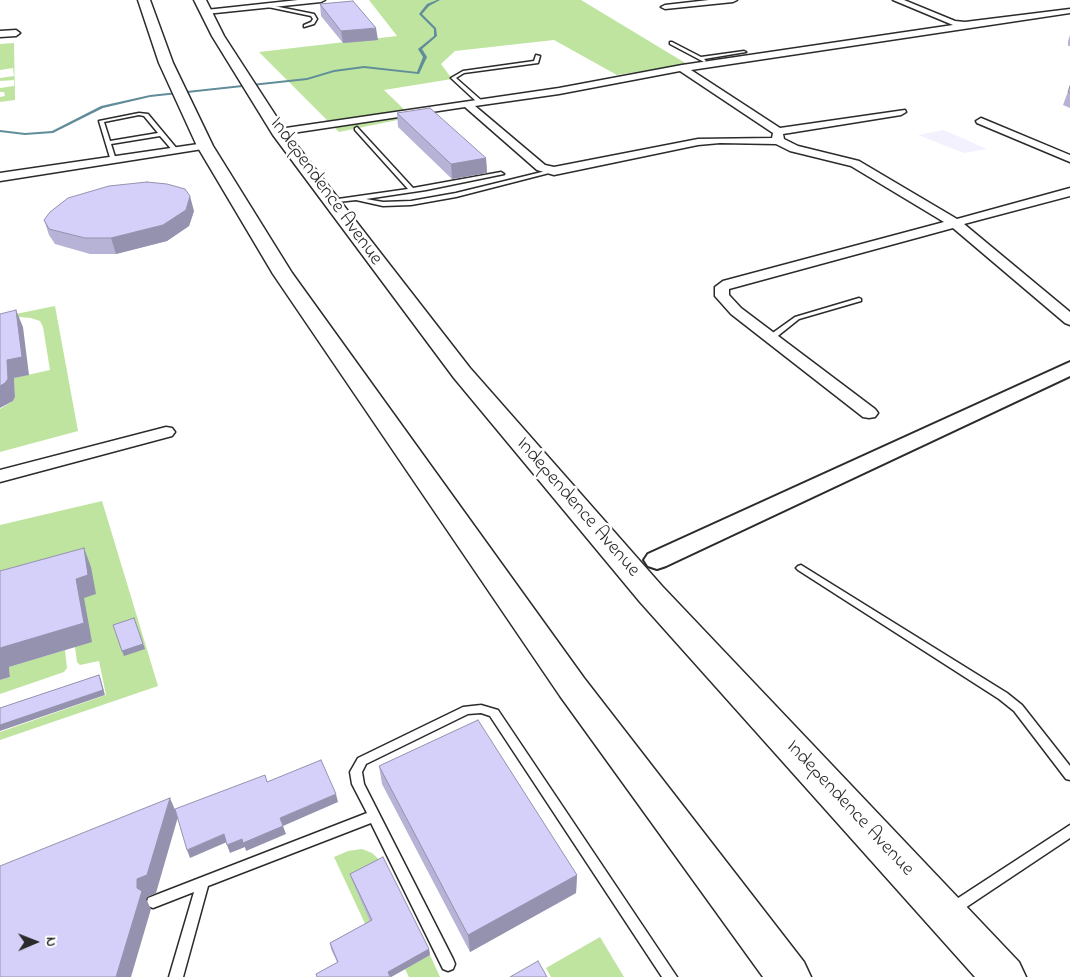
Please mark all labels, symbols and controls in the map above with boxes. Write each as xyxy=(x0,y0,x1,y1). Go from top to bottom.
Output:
street label: Independence Avenue xyxy=(263,113,387,271)
street label: Independence Avenue xyxy=(510,433,644,583)
street label: Independence Avenue xyxy=(780,736,918,882)
north arrow xyxy=(10,917,60,967)
text: N xyxy=(40,937,61,947)

